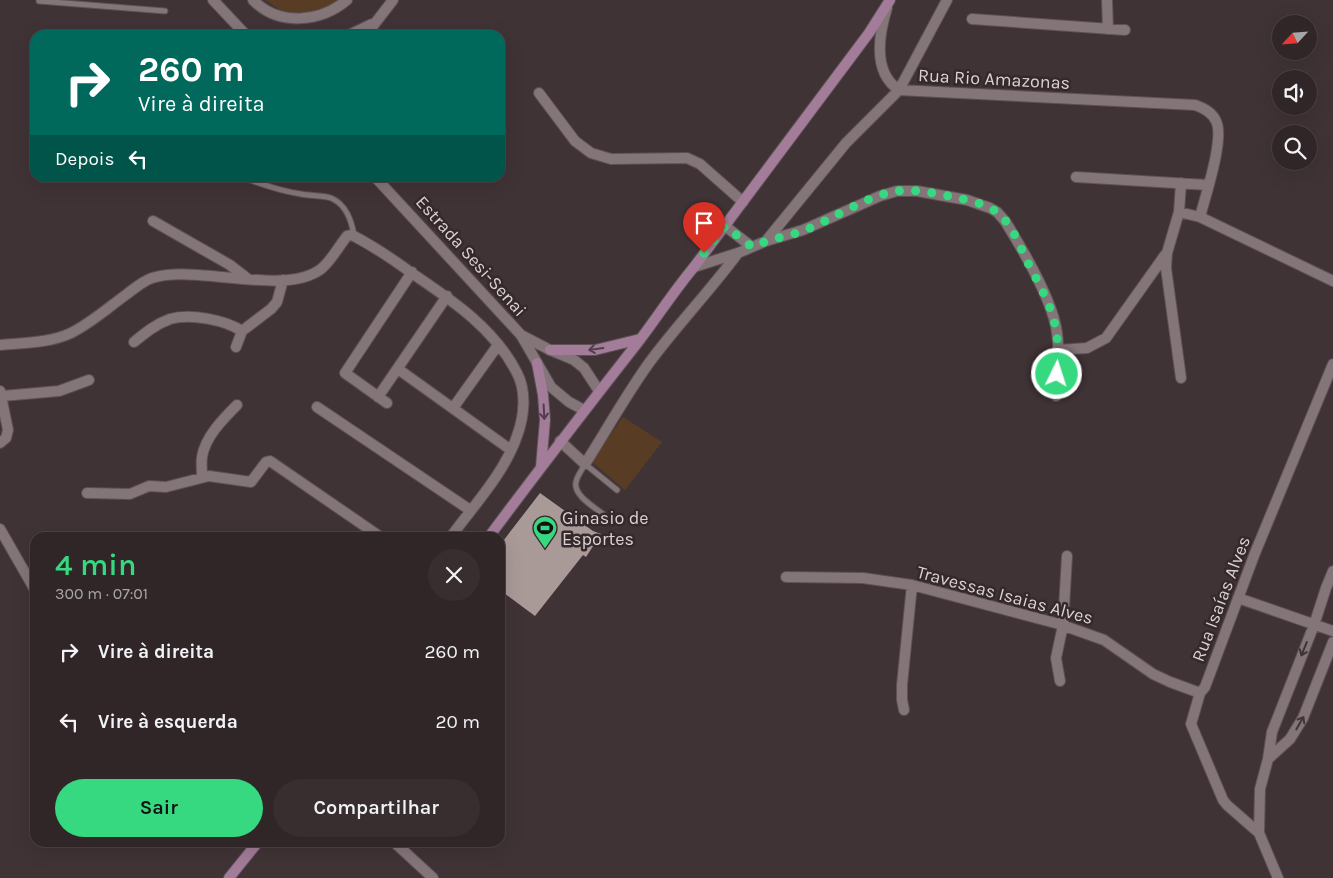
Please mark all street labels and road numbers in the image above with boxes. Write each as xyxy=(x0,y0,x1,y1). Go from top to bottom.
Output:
street label: Rua Rio Amazonas xyxy=(917,64,1071,94)
street label: Estrada Sesi-Senai xyxy=(411,191,531,321)
street label: Rua Isaías Alves xyxy=(1187,533,1255,665)
street label: Travessas Isaias Alves xyxy=(914,561,1096,629)

